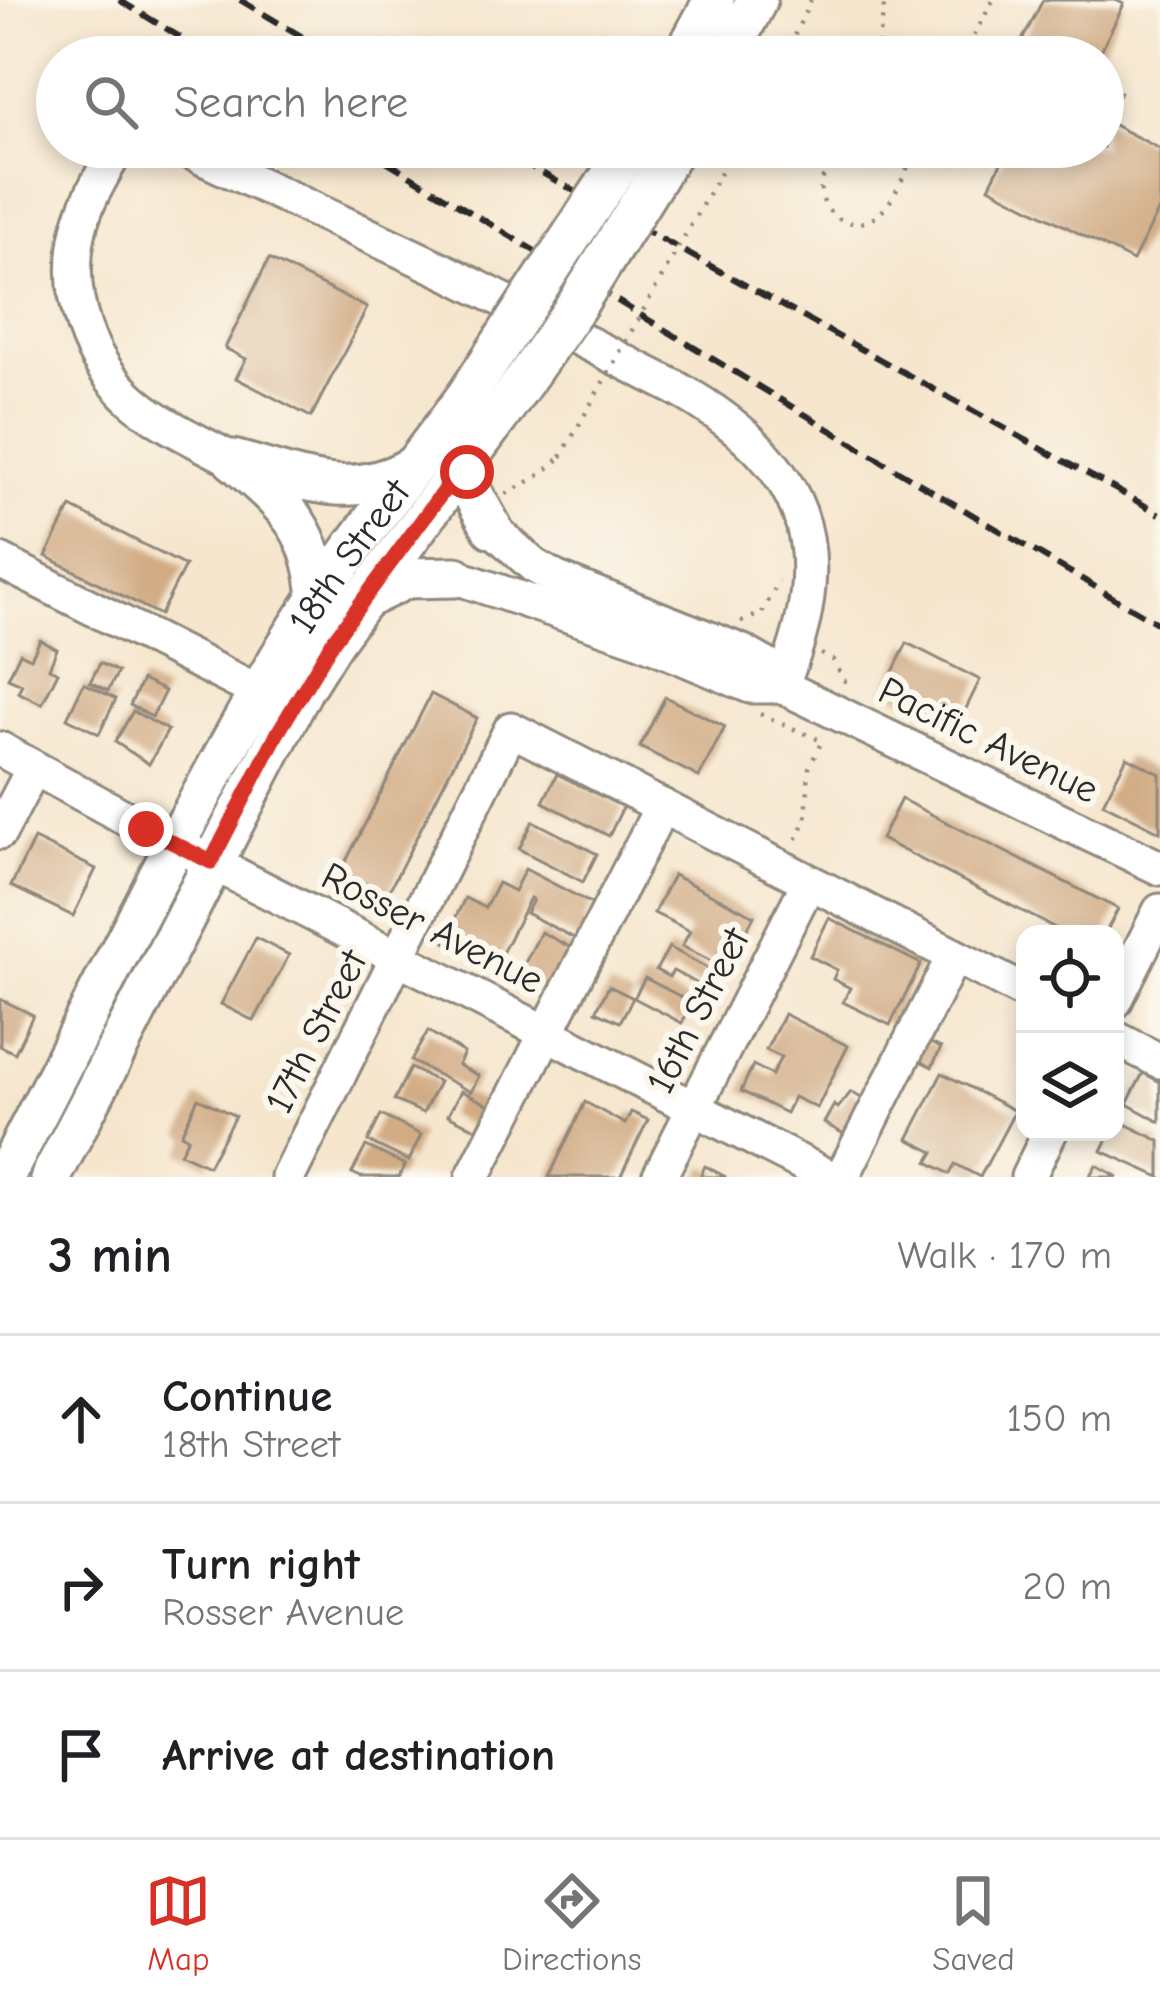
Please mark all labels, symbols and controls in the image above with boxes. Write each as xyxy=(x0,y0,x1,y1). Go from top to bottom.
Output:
search box xyxy=(36,36,1124,168)
icon: search xyxy=(78,69,144,135)
text: Search here xyxy=(174,76,408,128)
route start xyxy=(440,445,494,499)
street label: 18th Street xyxy=(280,469,421,642)
street label: Pacific Avenue xyxy=(871,668,1105,813)
route end xyxy=(119,802,173,856)
street label: Rosser Avenue xyxy=(314,853,550,1003)
street label: 16th Street xyxy=(638,919,760,1101)
map controls xyxy=(1016,925,1124,1141)
button: locate xyxy=(1016,925,1124,1033)
street label: 17th Street xyxy=(256,941,377,1121)
button: layers xyxy=(1016,1033,1124,1141)
text: 3 min xyxy=(48,1226,172,1285)
text: Walk · 170 m xyxy=(897,1233,1112,1278)
text: Continue xyxy=(162,1370,332,1422)
icon: ahead xyxy=(48,1386,114,1452)
text: 150 m xyxy=(1006,1396,1112,1441)
text: 18th Street xyxy=(162,1422,340,1467)
text: Turn right xyxy=(162,1538,360,1590)
icon: right xyxy=(48,1554,114,1620)
text: 20 m xyxy=(1023,1564,1112,1609)
text: Rosser Avenue xyxy=(162,1590,404,1635)
icon: arrive xyxy=(48,1722,114,1788)
text: Arrive at destination xyxy=(162,1729,555,1781)
tab: Map xyxy=(145,1868,211,1978)
tab: Directions xyxy=(502,1868,642,1978)
tab: Saved xyxy=(932,1868,1015,1978)

